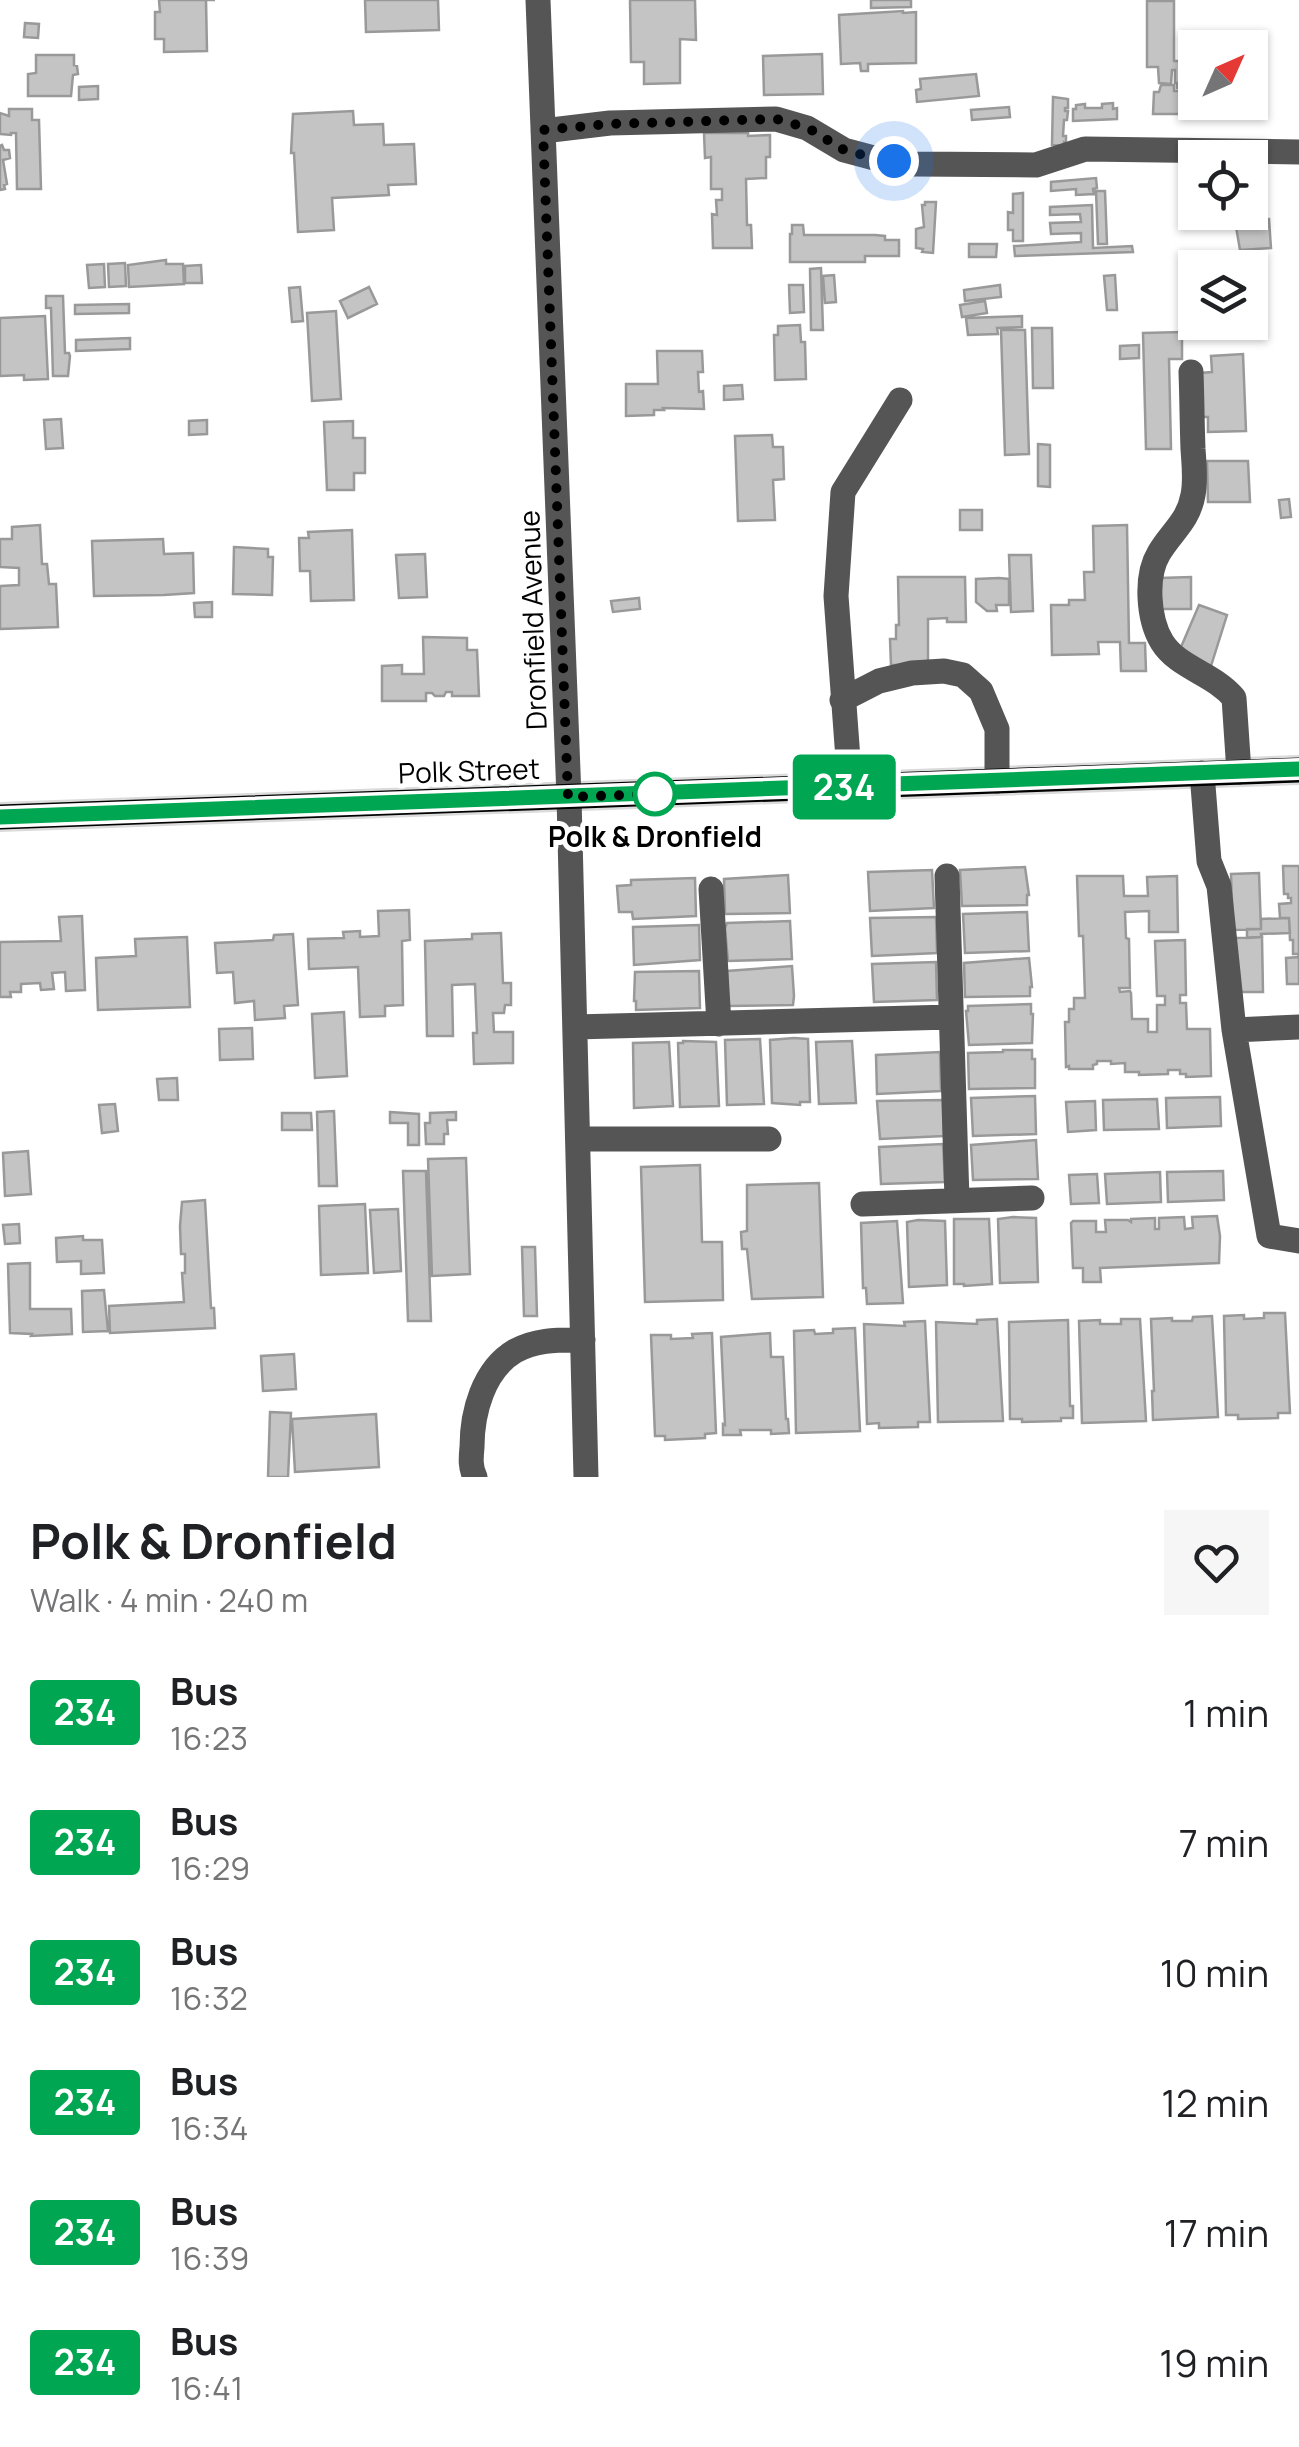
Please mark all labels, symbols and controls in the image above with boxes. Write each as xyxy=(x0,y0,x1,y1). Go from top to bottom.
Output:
north arrow xyxy=(1178,30,1268,120)
map controls xyxy=(1178,30,1268,340)
your location xyxy=(869,136,919,186)
button: locate xyxy=(1178,140,1268,230)
button: layers xyxy=(1178,250,1268,340)
street label: Dronfield Avenue xyxy=(509,510,555,730)
street label: Polk Street xyxy=(398,749,540,791)
line badge: 234 xyxy=(786,754,902,820)
text: 234 xyxy=(813,763,875,811)
marker: Polk & Dronfield xyxy=(634,773,676,815)
place label: Polk & Dronfield xyxy=(548,817,762,855)
text: Polk & Dronfield xyxy=(30,1508,397,1573)
button: heart xyxy=(1164,1510,1269,1615)
text: Walk · 4 min · 240 m xyxy=(30,1578,308,1622)
text: Bus xyxy=(170,1664,238,1716)
text: 1 min xyxy=(1183,1686,1269,1738)
text: 234 xyxy=(54,1688,116,1736)
text: 16:23 xyxy=(170,1716,248,1760)
text: Bus xyxy=(170,1794,238,1846)
text: 7 min xyxy=(1179,1816,1269,1868)
text: 234 xyxy=(54,1818,116,1866)
text: 16:29 xyxy=(170,1846,250,1890)
text: Bus xyxy=(170,1924,238,1976)
text: 10 min xyxy=(1160,1946,1269,1998)
text: 234 xyxy=(54,1948,116,1996)
text: 16:32 xyxy=(170,1976,248,2020)
text: Bus xyxy=(170,2054,238,2106)
text: 12 min xyxy=(1161,2076,1269,2128)
text: 234 xyxy=(54,2078,116,2126)
text: 16:34 xyxy=(170,2106,248,2150)
text: Bus xyxy=(170,2184,238,2236)
text: 17 min xyxy=(1164,2206,1269,2258)
text: 234 xyxy=(54,2208,116,2256)
text: 16:39 xyxy=(170,2236,249,2280)
text: Bus xyxy=(170,2314,238,2366)
text: 19 min xyxy=(1159,2336,1269,2388)
text: 234 xyxy=(54,2338,116,2386)
text: 16:41 xyxy=(170,2366,243,2410)

